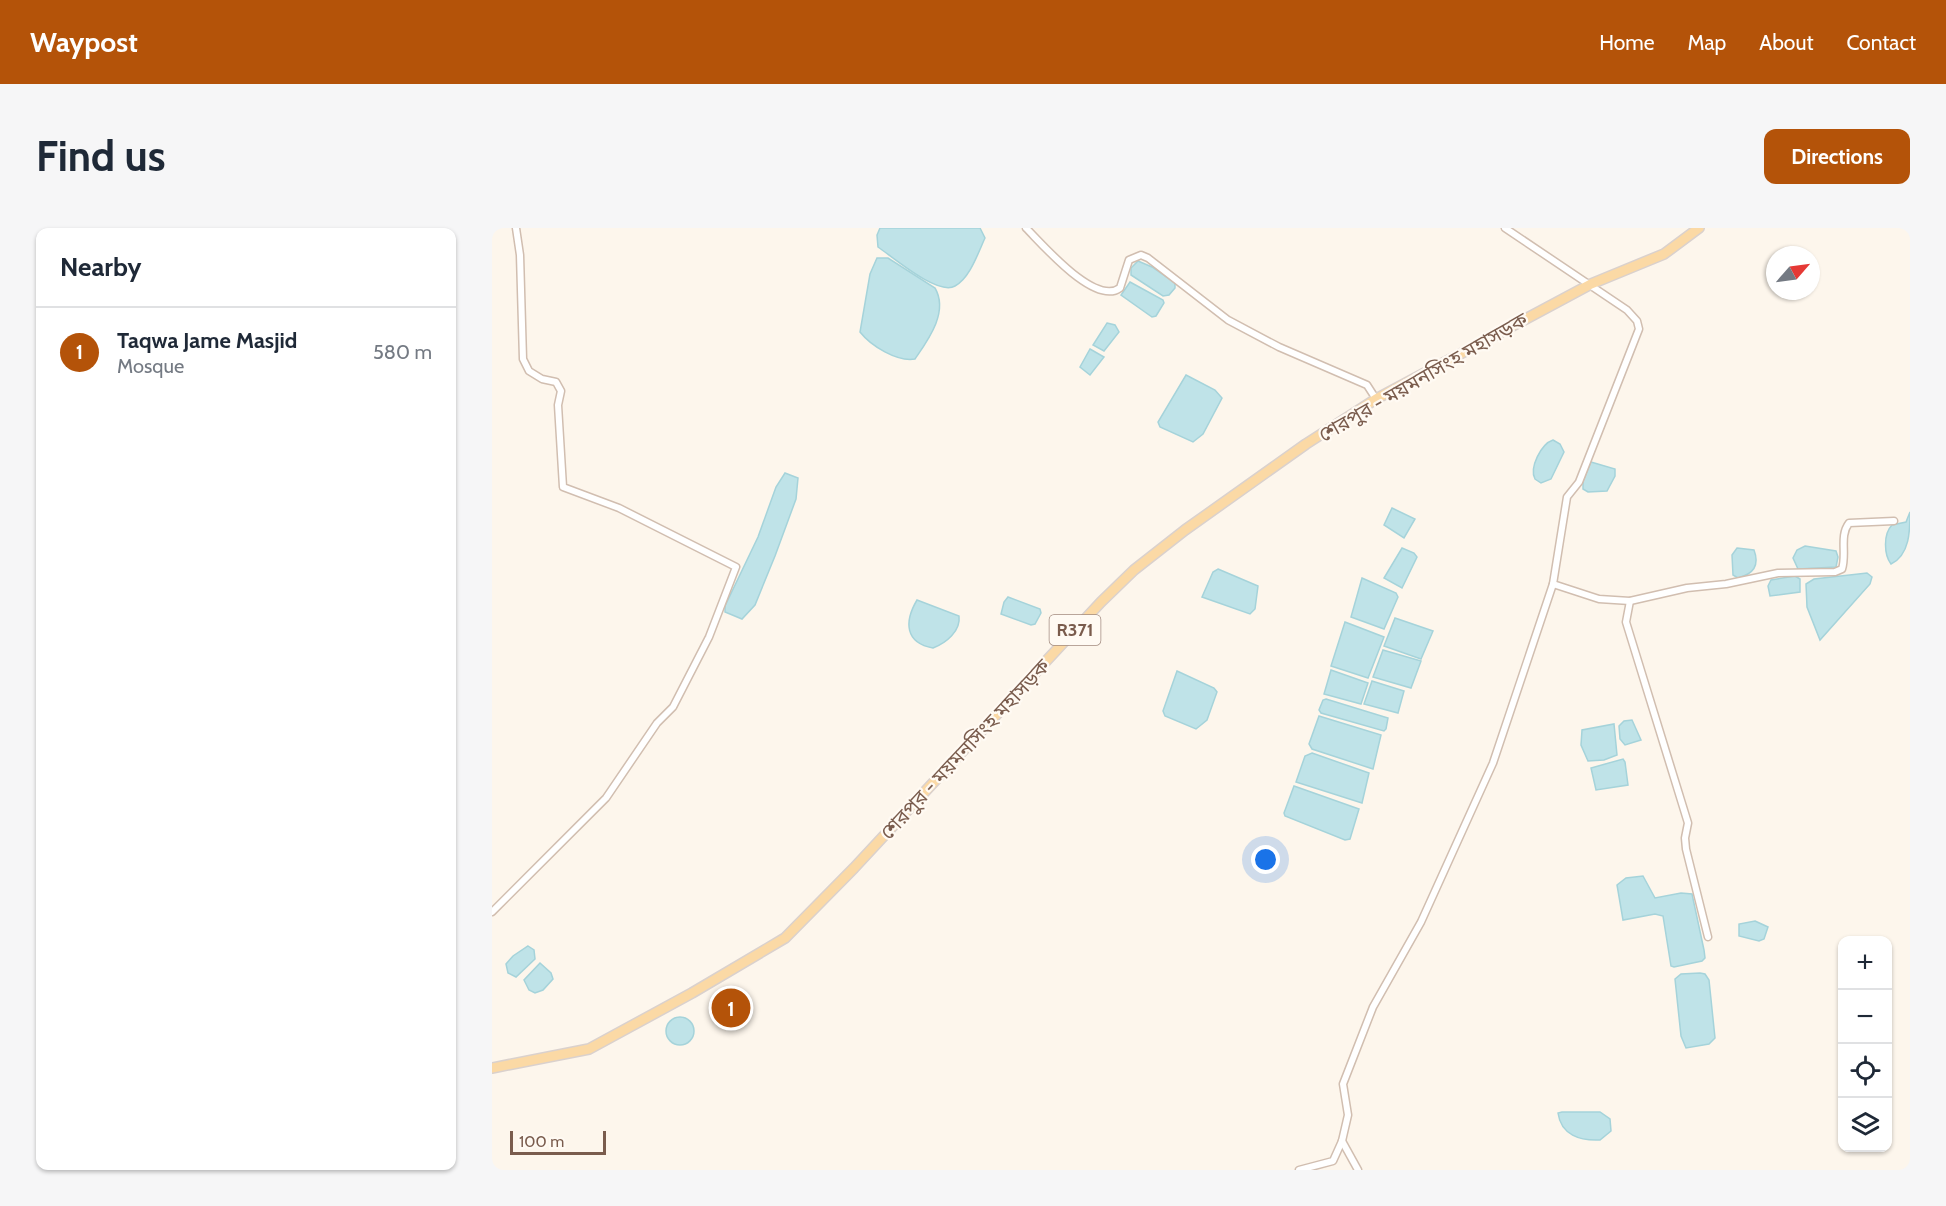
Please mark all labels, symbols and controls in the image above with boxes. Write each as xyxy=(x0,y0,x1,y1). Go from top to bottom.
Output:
text: Waypost xyxy=(30,25,138,59)
text: Home xyxy=(1599,30,1655,55)
text: Map xyxy=(1688,30,1726,55)
text: About xyxy=(1759,30,1813,55)
text: Contact xyxy=(1846,30,1916,55)
button: Directions xyxy=(1764,129,1910,184)
text: Find us xyxy=(36,130,165,182)
north arrow xyxy=(1766,246,1820,300)
text: Nearby xyxy=(60,251,141,283)
street label: শেরপুর - ময়মনসিংহ মহাসড়ক xyxy=(1314,307,1533,447)
text: Taqwa Jame Masjid xyxy=(117,327,297,354)
text: 1 xyxy=(76,340,83,364)
text: 580 m xyxy=(373,340,432,364)
text: Mosque xyxy=(117,354,184,378)
road number: R371 xyxy=(1050,615,1100,645)
street label: শেরপুর - ময়মনসিংহ মহাসড়ক xyxy=(875,653,1055,844)
your location xyxy=(1251,845,1280,874)
map controls xyxy=(1838,936,1892,1152)
button: + xyxy=(1838,936,1892,990)
pin: 1 xyxy=(712,986,750,1030)
button: − xyxy=(1838,990,1892,1044)
button: locate xyxy=(1838,1044,1892,1098)
button: layers xyxy=(1838,1098,1892,1152)
scale bar xyxy=(510,1128,606,1156)
text: 100 m xyxy=(519,1132,564,1151)

